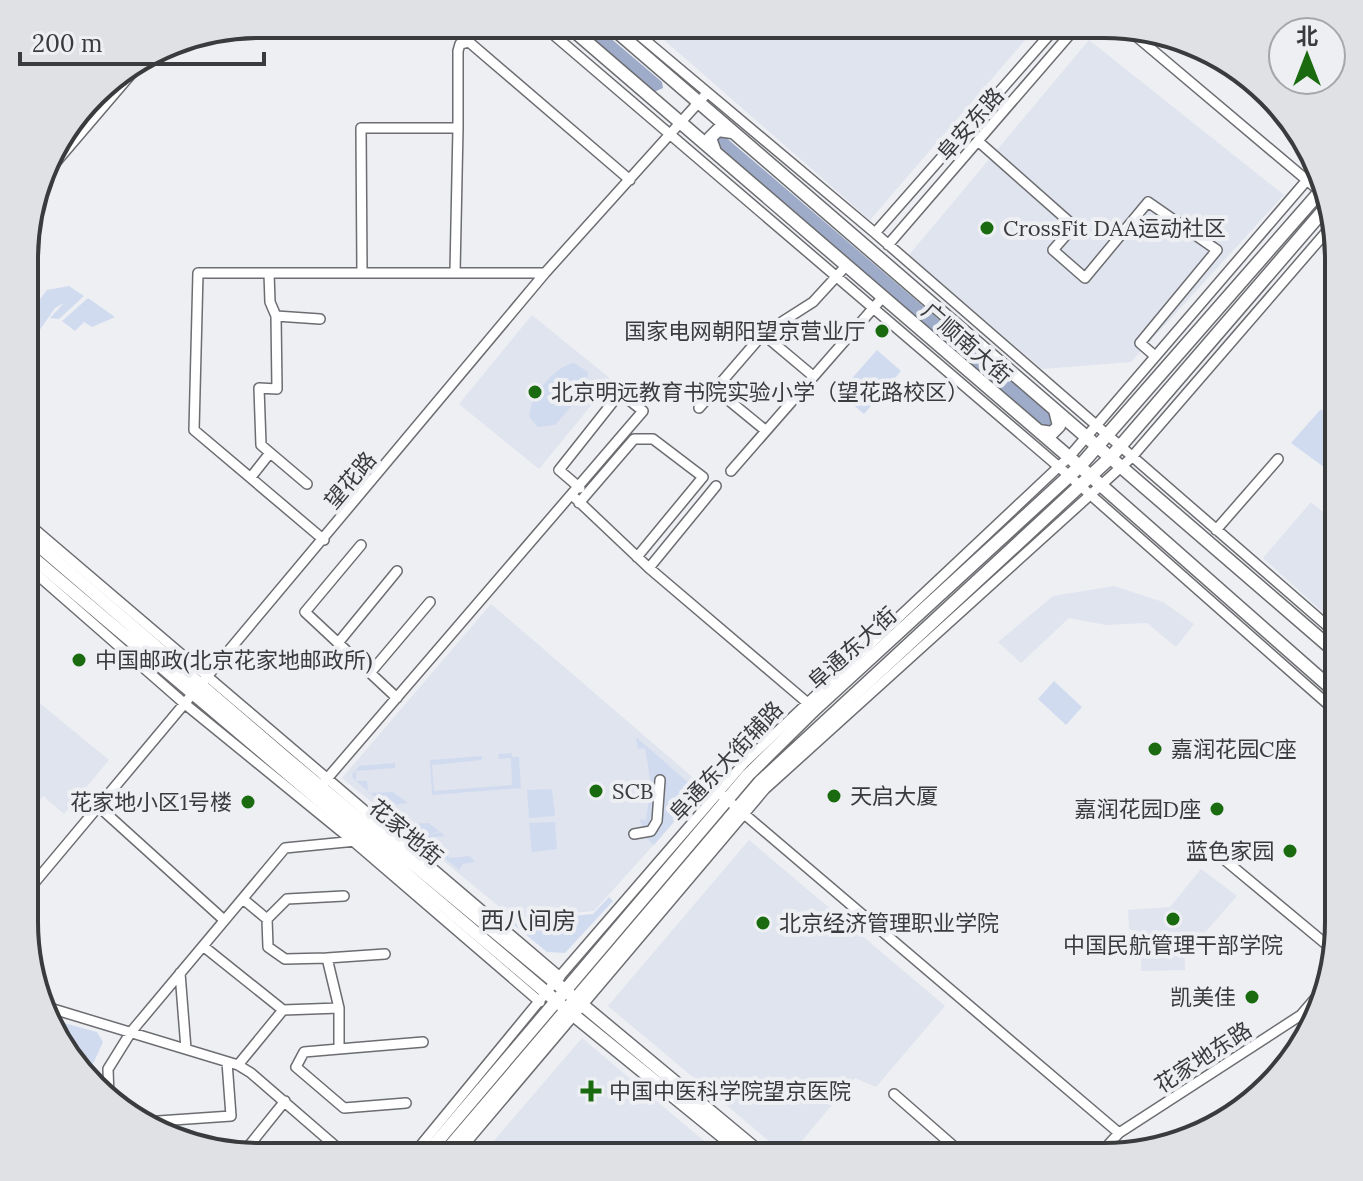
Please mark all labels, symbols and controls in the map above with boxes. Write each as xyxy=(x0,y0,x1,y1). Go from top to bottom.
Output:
scale bar xyxy=(20,16,264,66)
north arrow xyxy=(1267,16,1347,96)
text: 北 xyxy=(1296,22,1318,50)
text: 200 m xyxy=(32,28,102,59)
street label: 阜安东路 xyxy=(931,82,1009,166)
place label: CrossFit DAA运动社区 xyxy=(1003,214,1226,242)
marker: CrossFit DAA运动社区 xyxy=(978,219,996,237)
street label: 广顺南大街 xyxy=(916,296,1018,390)
place label: 国家电网朝阳望京营业厅 xyxy=(624,317,866,345)
marker: 国家电网朝阳望京营业厅 xyxy=(873,322,891,340)
place label: 北京明远教育书院实验小学（望花路校区） xyxy=(551,378,969,406)
marker: 北京明远教育书院实验小学（望花路校区） xyxy=(526,383,544,401)
street label: 望花路 xyxy=(318,446,382,514)
street label: 阜通东大街 xyxy=(802,601,902,695)
place label: 中国邮政(北京花家地邮政所) xyxy=(95,646,372,674)
marker: 中国邮政(北京花家地邮政所) xyxy=(70,651,88,669)
street label: 阜通东大街辅路 xyxy=(663,695,789,827)
place label: 嘉润花园C座 xyxy=(1171,735,1296,763)
marker: 嘉润花园C座 xyxy=(1146,740,1164,758)
place label: SCB xyxy=(612,777,654,805)
marker: SCB xyxy=(587,782,605,800)
place label: 天启大厦 xyxy=(850,782,938,810)
marker: 天启大厦 xyxy=(825,787,843,805)
place label: 花家地小区1号楼 xyxy=(70,788,232,816)
marker: 花家地小区1号楼 xyxy=(239,793,257,811)
street label: 花家地街 xyxy=(363,793,449,871)
place label: 嘉润花园D座 xyxy=(1075,795,1201,823)
marker: 嘉润花园D座 xyxy=(1208,800,1226,818)
place label: 蓝色家园 xyxy=(1186,837,1274,865)
marker: 蓝色家园 xyxy=(1281,842,1299,860)
district label: 西八间房 xyxy=(480,905,576,936)
place label: 北京经济管理职业学院 xyxy=(779,909,999,937)
marker: 中国民航管理干部学院 xyxy=(1164,910,1182,928)
marker: 北京经济管理职业学院 xyxy=(754,914,772,932)
place label: 中国民航管理干部学院 xyxy=(1063,931,1283,959)
place label: 凯美佳 xyxy=(1170,983,1236,1011)
marker: 凯美佳 xyxy=(1243,988,1261,1006)
street label: 花家地东路 xyxy=(1149,1015,1257,1099)
place label: 中国中医科学院望京医院 xyxy=(609,1077,851,1105)
marker: 中国中医科学院望京医院 xyxy=(580,1080,602,1102)

